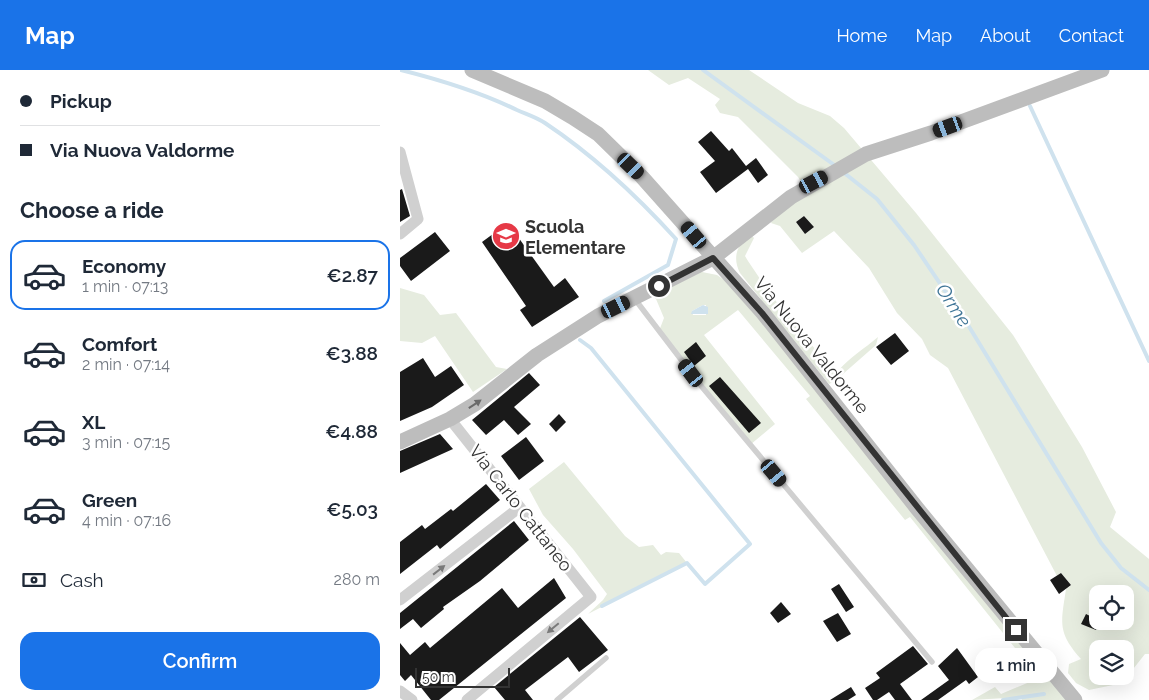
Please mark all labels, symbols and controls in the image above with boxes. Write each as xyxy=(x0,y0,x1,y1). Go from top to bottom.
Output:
text: Map xyxy=(25,21,75,50)
text: Home xyxy=(836,25,887,46)
text: Map xyxy=(915,25,952,46)
text: About xyxy=(980,25,1031,46)
text: Contact xyxy=(1059,25,1124,46)
text: Pickup xyxy=(50,90,112,112)
car xyxy=(931,115,964,139)
text: Via Nuova Valdorme xyxy=(50,139,234,161)
car xyxy=(615,150,647,182)
car xyxy=(797,168,830,196)
text: Choose a ride xyxy=(20,197,164,223)
place label: Scuola Elementare xyxy=(525,216,626,258)
car xyxy=(678,219,709,251)
school or university icon: Scuola Elementare xyxy=(491,221,521,251)
icon: car xyxy=(22,253,67,298)
text: Economy xyxy=(82,255,166,277)
text: €2.87 xyxy=(327,264,378,286)
street label: Via Nuova Valdorme xyxy=(750,272,874,418)
route start xyxy=(648,275,670,297)
text: 1 min · 07:13 xyxy=(82,277,168,296)
water label: Orme xyxy=(932,279,976,331)
car xyxy=(599,294,632,320)
icon: car xyxy=(22,331,67,376)
text: Comfort xyxy=(82,333,157,355)
text: €3.88 xyxy=(326,342,378,364)
text: 2 min · 07:14 xyxy=(82,355,170,374)
car xyxy=(675,357,706,389)
one-way arrow xyxy=(468,399,481,409)
icon: car xyxy=(22,409,67,454)
text: XL xyxy=(82,411,105,433)
text: €4.88 xyxy=(325,420,378,442)
text: 3 min · 07:15 xyxy=(82,433,170,452)
street label: Via Carlo Cattaneo xyxy=(465,440,577,576)
car xyxy=(758,457,789,489)
icon: car xyxy=(22,487,67,532)
text: Green xyxy=(82,489,137,511)
text: €5.03 xyxy=(326,498,378,520)
text: 4 min · 07:16 xyxy=(82,511,171,530)
one-way arrow xyxy=(432,565,445,575)
icon: cash xyxy=(20,566,48,594)
text: Cash xyxy=(60,569,104,591)
text: 280 m xyxy=(334,570,380,589)
map controls xyxy=(1089,585,1134,685)
button: locate xyxy=(1089,585,1134,630)
route end xyxy=(1005,619,1027,641)
one-way arrow xyxy=(547,623,560,634)
button: Confirm xyxy=(20,632,380,690)
button: layers xyxy=(1089,640,1134,685)
callout: 1 min xyxy=(975,648,1057,682)
text: 1 min xyxy=(996,656,1036,675)
scale bar xyxy=(415,665,510,688)
text: 50 m xyxy=(422,669,455,685)

